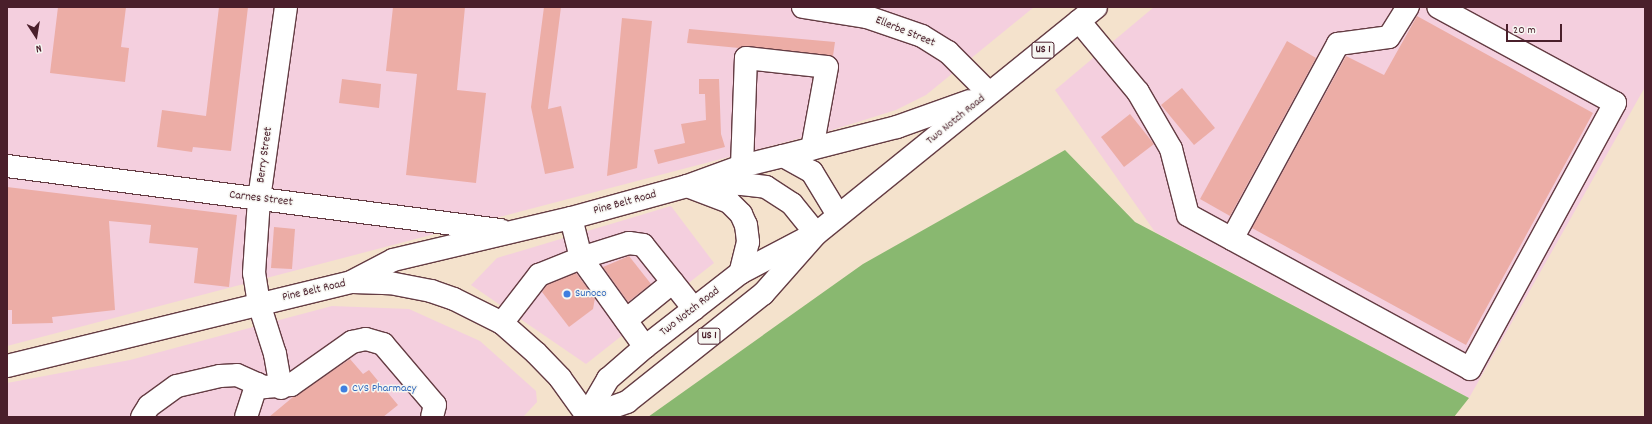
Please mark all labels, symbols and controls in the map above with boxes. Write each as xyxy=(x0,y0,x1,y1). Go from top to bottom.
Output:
street label: Ellerbe Street xyxy=(873,13,937,51)
north arrow xyxy=(16,16,56,56)
scale bar xyxy=(1508,16,1564,42)
text: 20 m xyxy=(1513,22,1536,39)
text: N xyxy=(34,39,43,56)
road number: US 1 xyxy=(1031,41,1055,59)
street label: Two Notch Road xyxy=(924,92,988,148)
street label: Berry Street xyxy=(254,126,276,184)
street label: Carnes Street xyxy=(228,188,294,210)
street label: Pine Belt Road xyxy=(592,188,658,218)
street label: Pine Belt Road xyxy=(281,277,347,305)
street label: Two Notch Road xyxy=(657,284,723,340)
place label: Sunoco xyxy=(575,287,607,301)
marker: Sunoco xyxy=(562,289,572,299)
road number: US 1 xyxy=(697,327,721,345)
place label: CVS Pharmacy xyxy=(352,382,416,396)
marker: CVS Pharmacy xyxy=(339,384,349,394)

